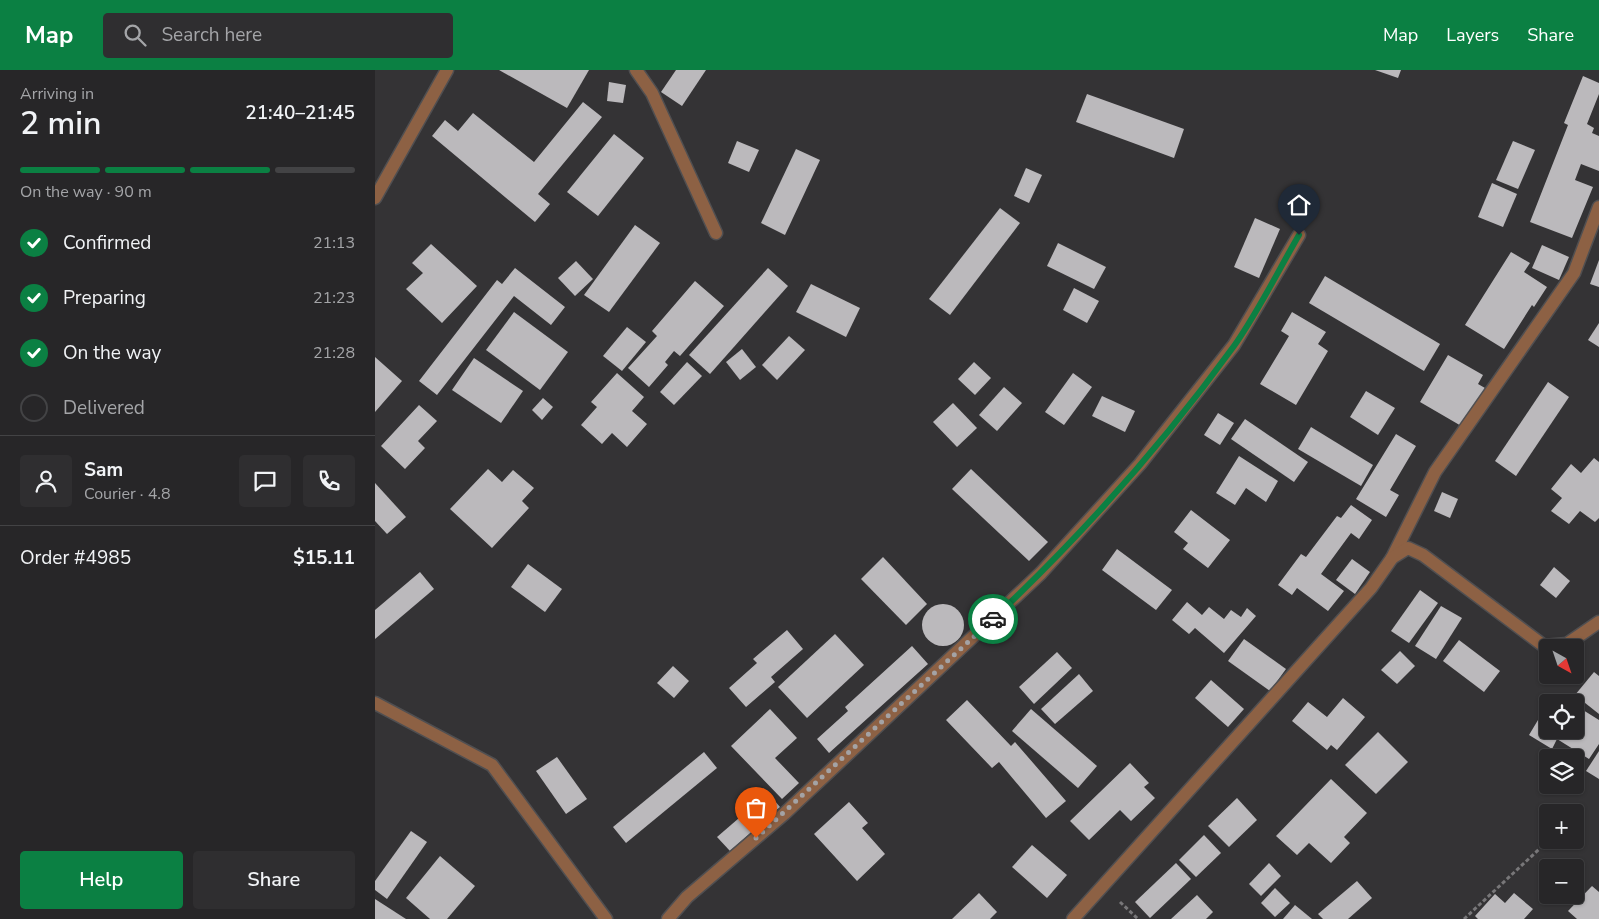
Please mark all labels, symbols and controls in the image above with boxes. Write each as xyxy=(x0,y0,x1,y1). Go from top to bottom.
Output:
search box xyxy=(103,13,453,58)
text: Map xyxy=(25,19,73,51)
icon: search xyxy=(121,21,149,49)
text: Search here xyxy=(161,22,262,48)
text: Map xyxy=(1383,23,1418,47)
text: Layers xyxy=(1446,23,1499,47)
text: Share xyxy=(1527,23,1574,47)
text: Arriving in xyxy=(20,83,94,105)
text: 21:40–21:45 xyxy=(245,100,355,126)
text: 2 min xyxy=(20,102,102,145)
text: On the way · 90 m xyxy=(20,181,152,203)
pin xyxy=(1278,184,1320,235)
icon: home xyxy=(1285,191,1313,219)
icon: check xyxy=(20,229,48,257)
text: Confirmed xyxy=(63,230,151,256)
text: 21:13 xyxy=(313,232,355,254)
icon: check xyxy=(20,284,48,312)
text: Preparing xyxy=(63,285,146,311)
text: 21:23 xyxy=(313,287,355,309)
icon: check xyxy=(20,339,48,367)
text: On the way xyxy=(63,340,161,366)
text: 21:28 xyxy=(313,342,355,364)
text: Delivered xyxy=(63,395,145,421)
button: person xyxy=(20,455,72,507)
button: chat xyxy=(239,455,291,507)
button: phone xyxy=(303,455,355,507)
text: Sam xyxy=(84,457,123,483)
text: Courier · 4.8 xyxy=(84,483,170,505)
text: Order #4985 xyxy=(20,545,131,571)
text: $15.11 xyxy=(293,545,355,571)
courier xyxy=(968,594,1018,644)
icon: car xyxy=(979,605,1007,633)
north arrow xyxy=(1539,639,1584,684)
map controls xyxy=(1539,639,1584,904)
button: locate xyxy=(1539,694,1584,739)
button: layers xyxy=(1539,749,1584,794)
pin xyxy=(735,787,777,838)
icon: bag xyxy=(742,794,770,822)
button: + xyxy=(1539,804,1584,849)
button: Help xyxy=(20,851,183,909)
button: Share xyxy=(193,851,355,909)
button: − xyxy=(1539,859,1584,904)

